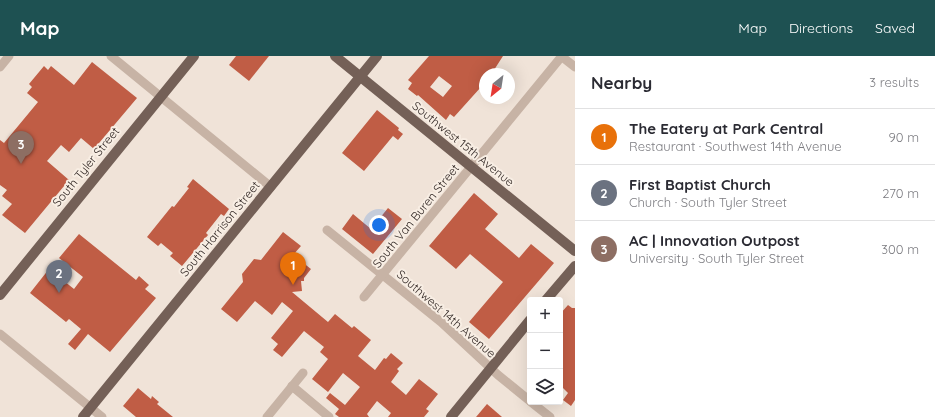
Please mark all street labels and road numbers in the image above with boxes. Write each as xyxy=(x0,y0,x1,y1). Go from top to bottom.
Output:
street label: Southwest 15th Avenue xyxy=(409,98,517,189)
street label: South Tyler Street xyxy=(49,124,122,210)
street label: South Van Buren Street xyxy=(369,161,462,271)
street label: South Harrison Street xyxy=(176,178,263,279)
street label: Southwest 14th Avenue xyxy=(394,267,499,361)

